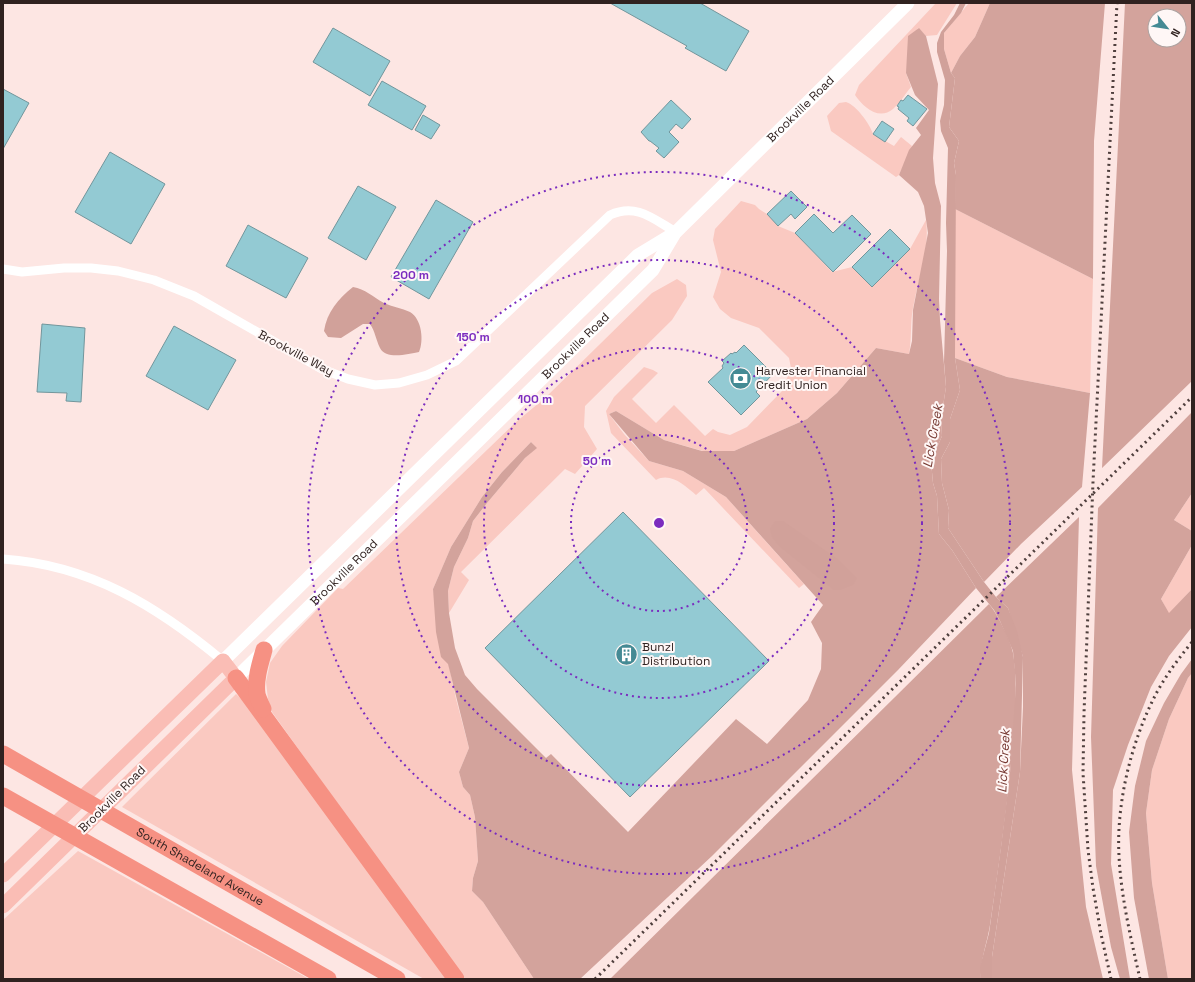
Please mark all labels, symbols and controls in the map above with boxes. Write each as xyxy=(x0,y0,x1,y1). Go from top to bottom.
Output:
north arrow xyxy=(1147,8,1187,48)
text: N xyxy=(1168,26,1184,40)
street label: Brookville Road xyxy=(763,72,838,146)
text: 200 m xyxy=(393,267,429,283)
street label: Brookville Road xyxy=(538,309,613,383)
street label: Brookville Way xyxy=(255,326,337,380)
text: 150 m xyxy=(456,329,490,345)
place label: Harvester Financial Credit Union xyxy=(756,363,866,393)
bank icon: Harvester Financial Credit Union xyxy=(728,365,754,391)
text: 100 m xyxy=(518,391,552,407)
water label: Lick Creek xyxy=(919,401,947,469)
text: 50 m xyxy=(583,453,611,469)
centre of rings xyxy=(652,516,666,530)
street label: Brookville Road xyxy=(307,536,381,609)
place label: Bunzl Distribution xyxy=(642,639,710,669)
building icon: Bunzl Distribution xyxy=(614,641,640,667)
water label: Lick Creek xyxy=(993,727,1014,793)
street label: Brookville Road xyxy=(75,762,149,836)
street label: South Shadeland Avenue xyxy=(133,824,267,909)

